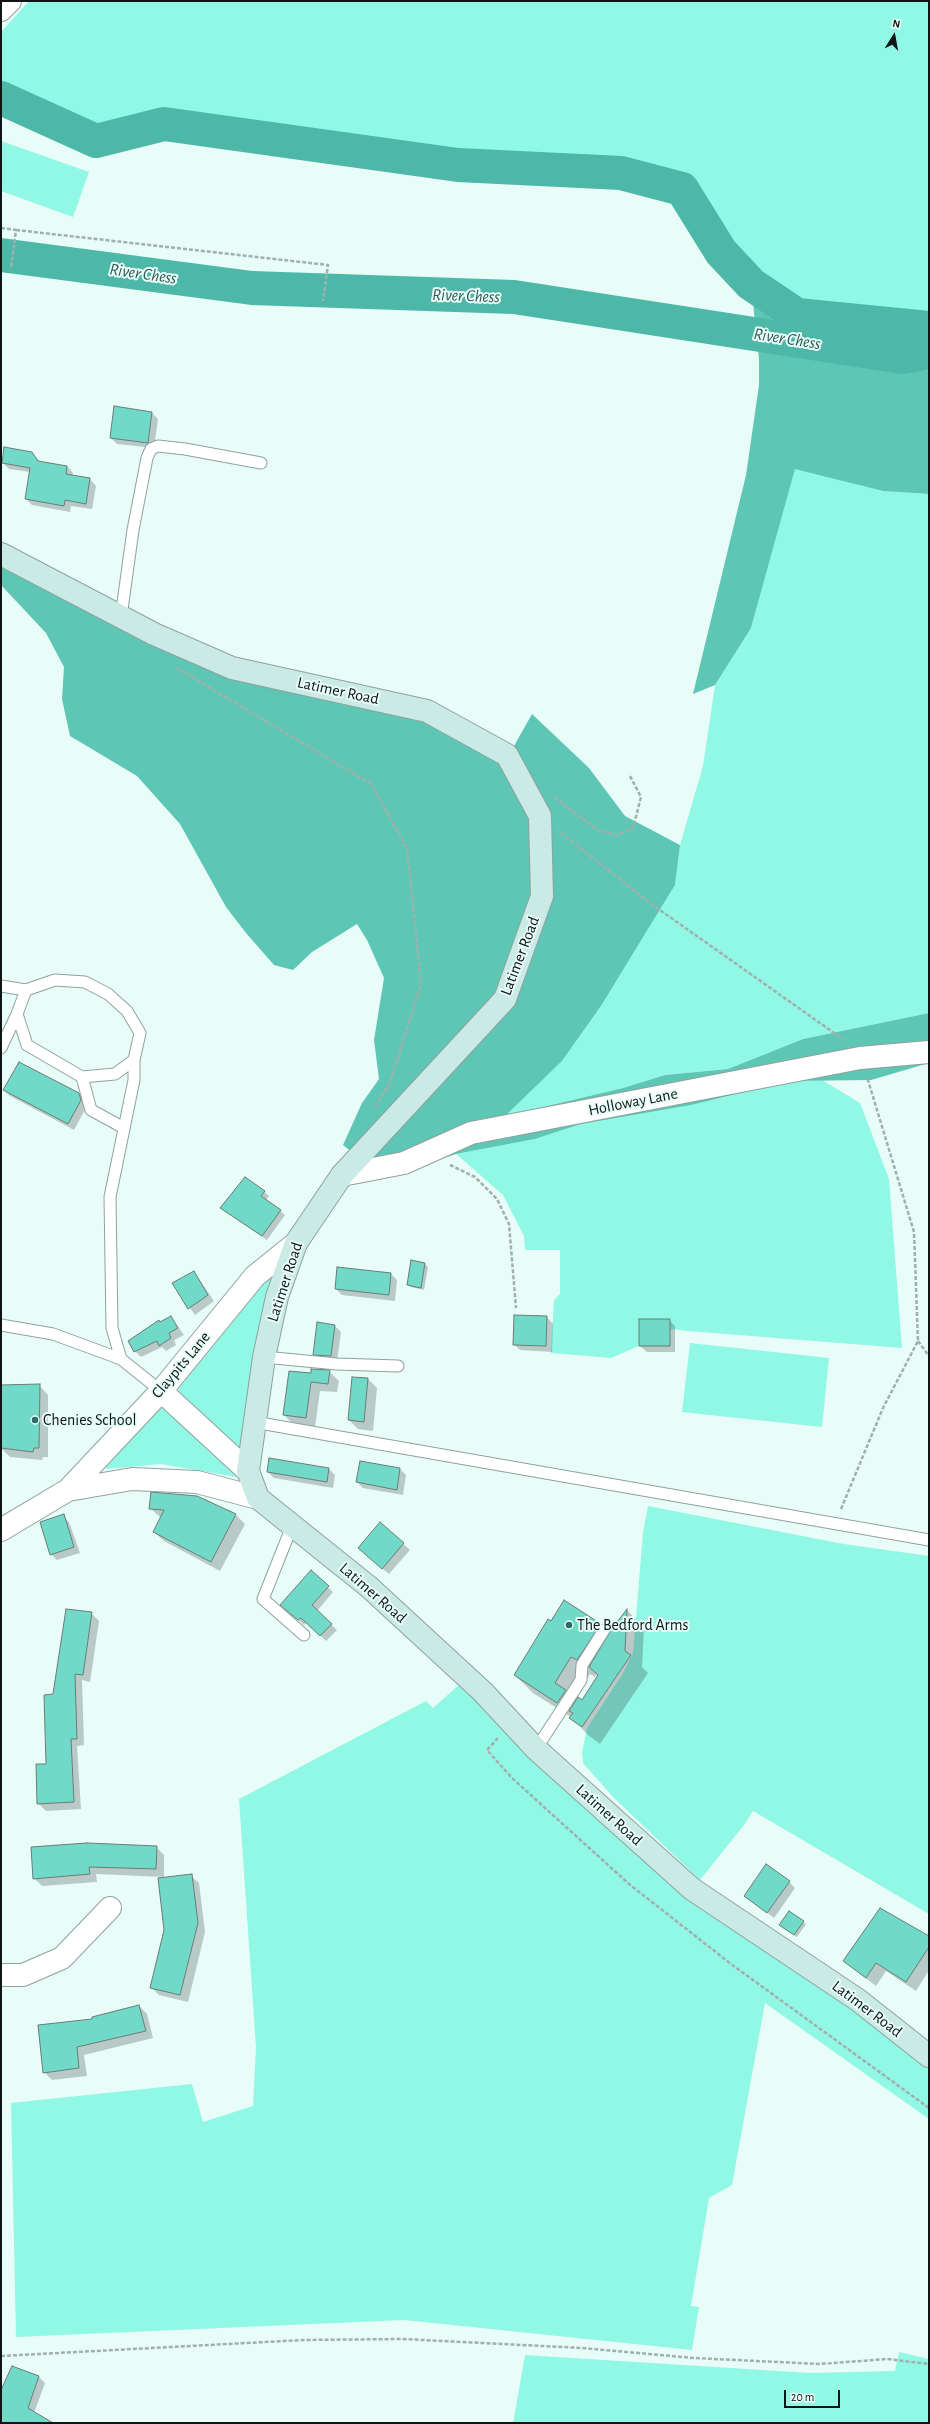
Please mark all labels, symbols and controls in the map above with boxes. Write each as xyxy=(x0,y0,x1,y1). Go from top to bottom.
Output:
north arrow xyxy=(874,16,914,56)
text: N xyxy=(892,18,901,30)
water label: River Chess xyxy=(108,259,178,289)
water label: River Chess xyxy=(432,285,500,307)
water label: River Chess xyxy=(752,324,822,354)
street label: Latimer Road xyxy=(295,673,381,709)
street label: Latimer Road xyxy=(496,914,544,998)
street label: Holloway Lane xyxy=(587,1084,679,1120)
street label: Latimer Road xyxy=(263,1240,307,1324)
street label: Claypits Lane xyxy=(147,1328,215,1402)
place label: Chenies School xyxy=(43,1410,136,1430)
marker: Chenies School xyxy=(30,1415,40,1425)
street label: Latimer Road xyxy=(335,1559,411,1627)
place label: The Bedford Arms xyxy=(577,1615,688,1635)
marker: The Bedford Arms xyxy=(564,1620,574,1630)
street label: Latimer Road xyxy=(572,1780,646,1850)
street label: Latimer Road xyxy=(828,1976,906,2042)
scale bar xyxy=(786,2382,842,2408)
text: 20 m xyxy=(791,2391,814,2403)

